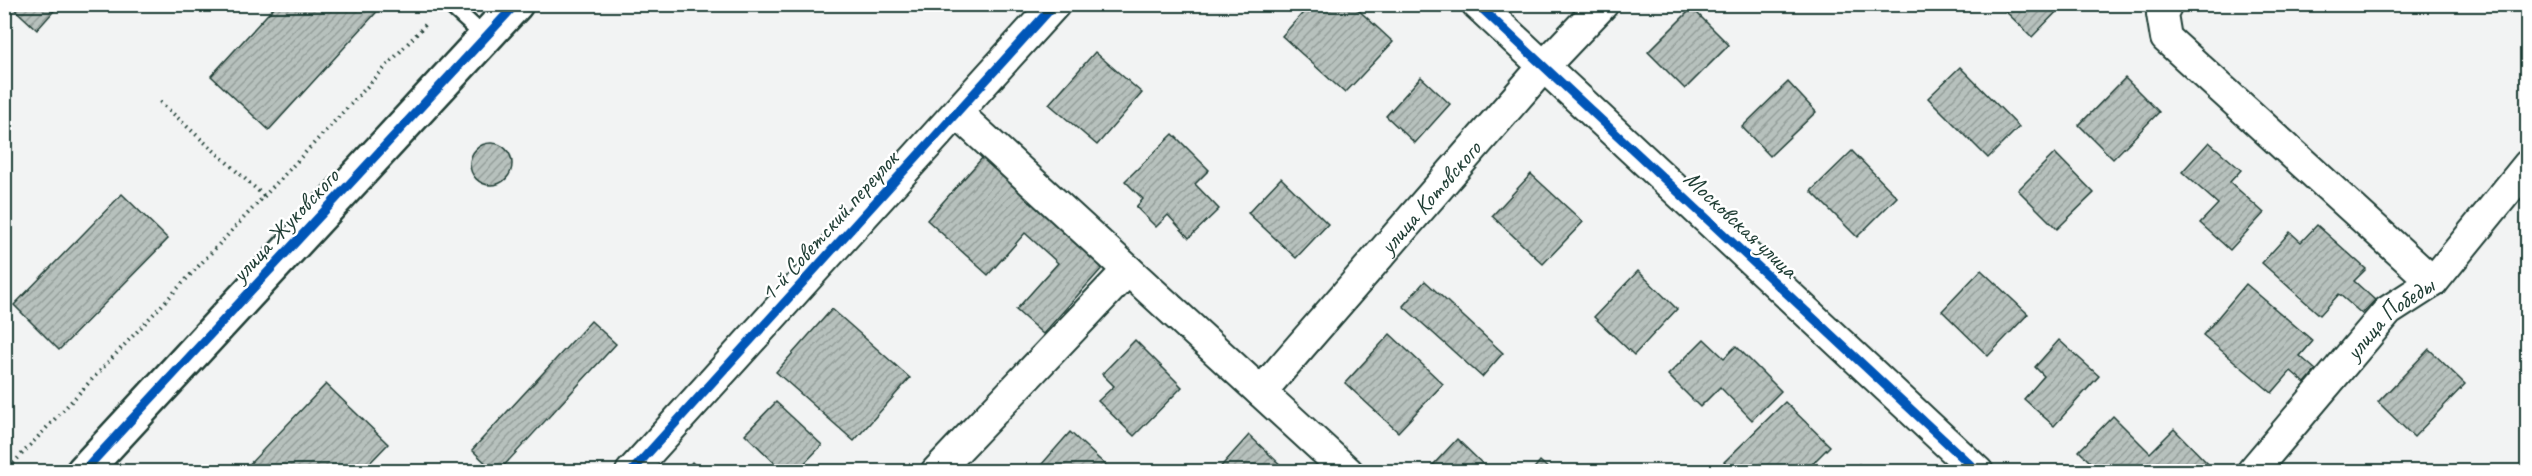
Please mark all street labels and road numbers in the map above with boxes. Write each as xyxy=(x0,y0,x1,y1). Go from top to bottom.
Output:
street label: улица Котовского xyxy=(1371,133,1489,262)
street label: 1-й Советский переулок xyxy=(753,143,906,308)
street label: улица Жуковского xyxy=(223,161,346,290)
street label: Московская улица xyxy=(1678,163,1805,286)
street label: улица Победы xyxy=(2337,269,2442,367)

